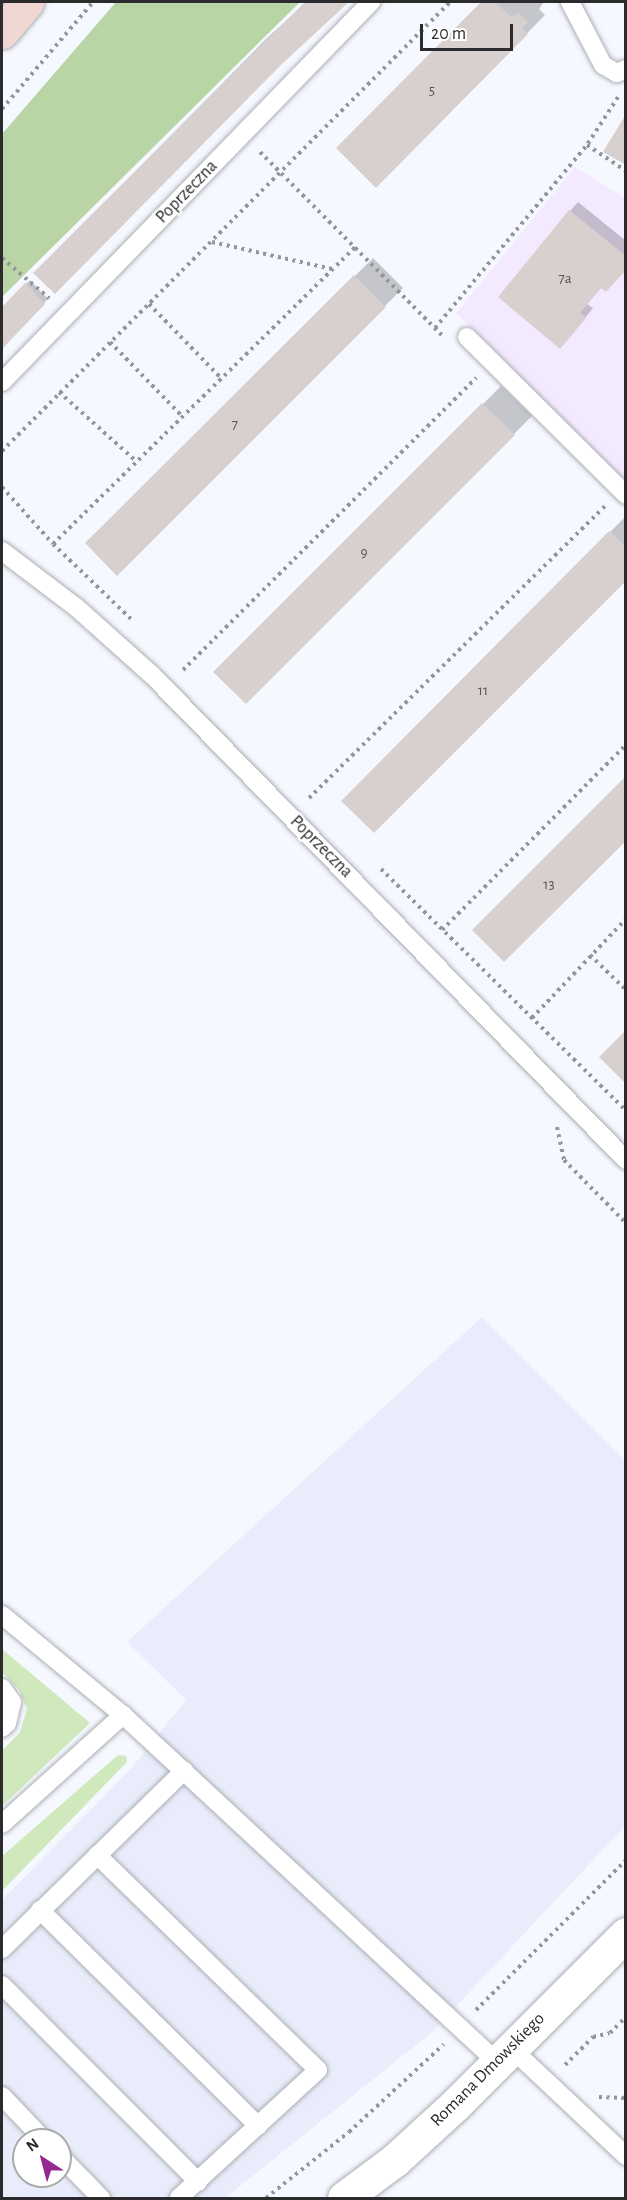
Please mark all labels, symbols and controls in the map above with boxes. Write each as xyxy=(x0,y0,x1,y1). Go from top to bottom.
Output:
scale bar xyxy=(423,12,516,50)
text: 20 m xyxy=(431,25,466,43)
house number: 5 xyxy=(429,82,435,100)
street label: Poprzeczna xyxy=(152,156,222,228)
house number: 7a xyxy=(558,270,572,288)
house number: 7 xyxy=(232,416,238,434)
house number: 9 xyxy=(360,544,368,562)
house number: 11 xyxy=(478,682,488,700)
street label: Poprzeczna xyxy=(285,811,357,883)
house number: 13 xyxy=(543,876,555,894)
street label: Romana Dmowskiego xyxy=(426,2008,550,2132)
north arrow xyxy=(12,2128,72,2188)
text: N xyxy=(23,2135,42,2155)

